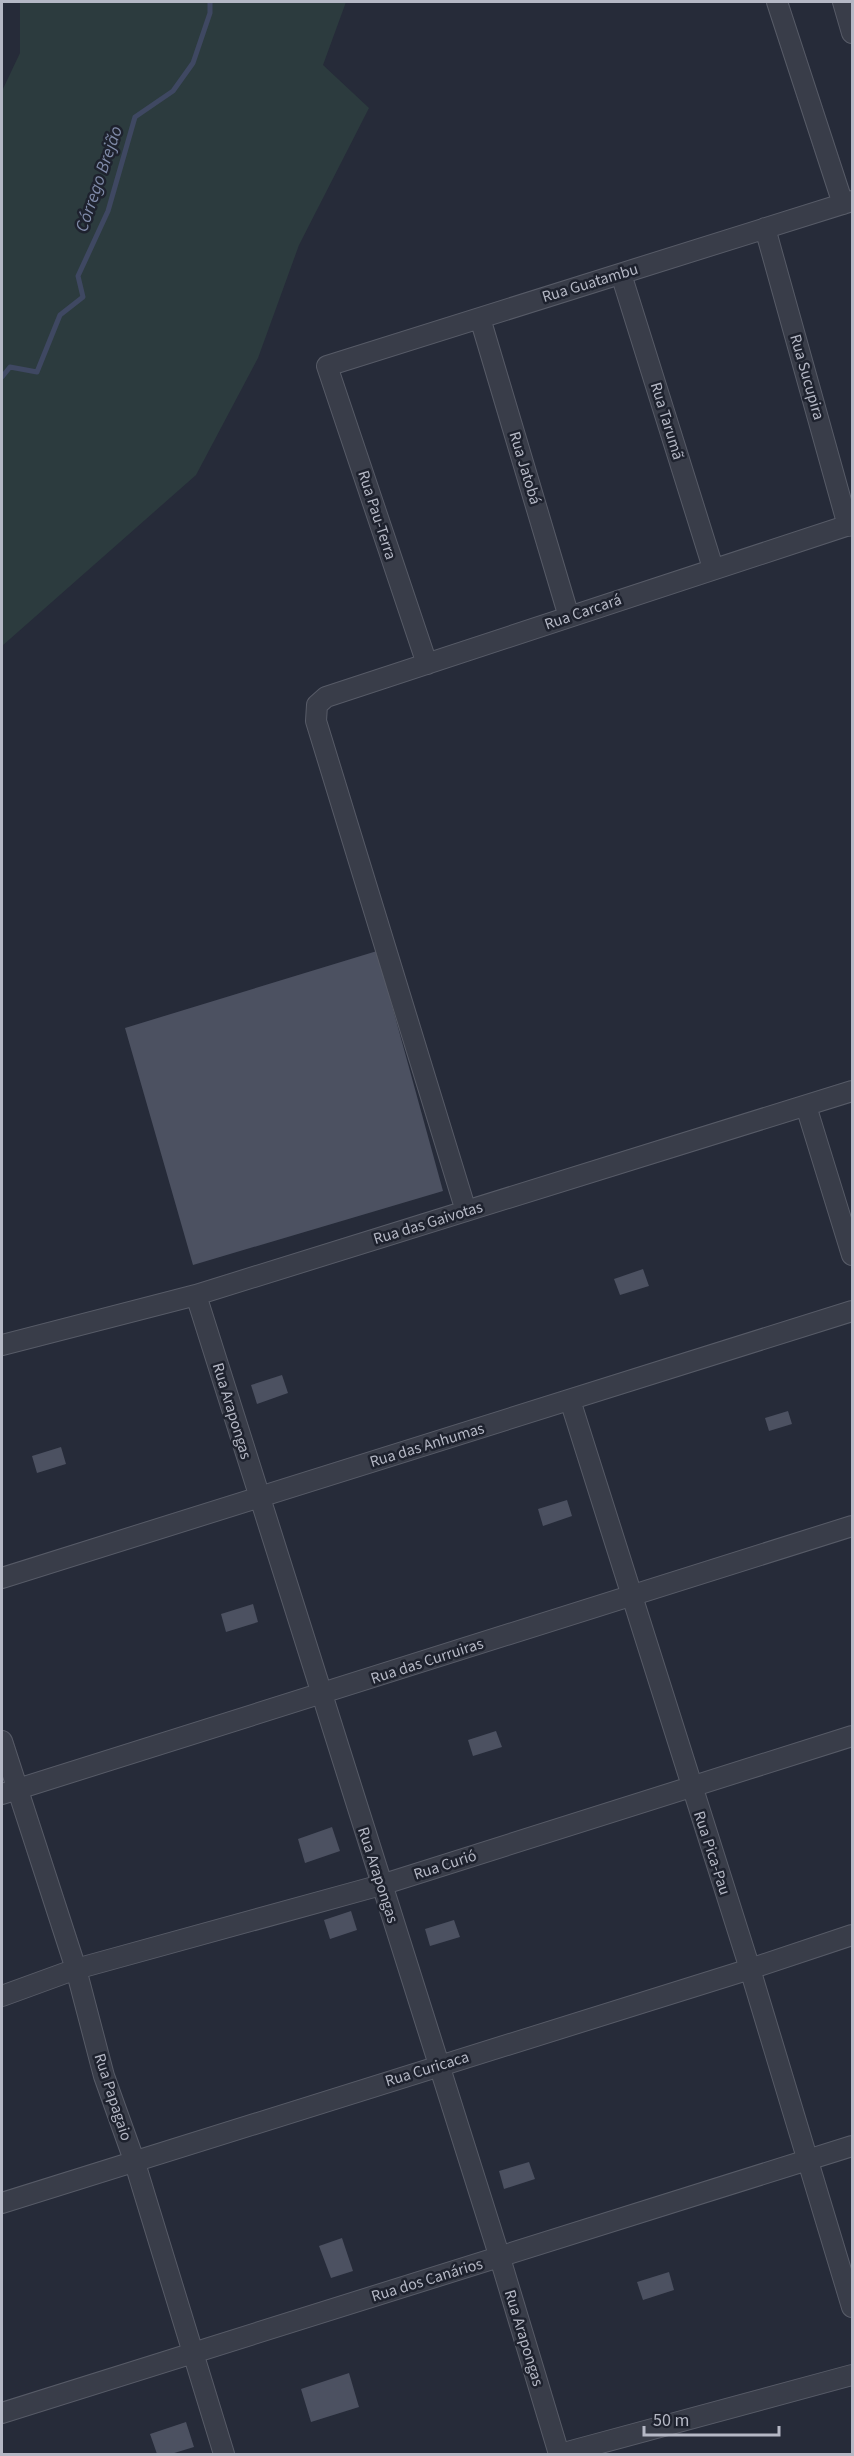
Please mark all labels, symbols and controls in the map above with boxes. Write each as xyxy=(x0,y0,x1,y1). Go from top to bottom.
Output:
water label: Córrego Brejão xyxy=(69,123,129,235)
street label: Rua Guatambu xyxy=(539,258,641,308)
street label: Rua Sucupira xyxy=(784,331,830,423)
street label: Rua Tarumã xyxy=(645,379,689,463)
street label: Rua Jatobá xyxy=(503,429,547,507)
street label: Rua Pau-Terra xyxy=(352,468,402,562)
street label: Rua Carcará xyxy=(542,589,624,635)
street label: Rua das Gaivotas xyxy=(371,1196,486,1250)
street label: Rua Arapongas xyxy=(207,1360,257,1462)
street label: Rua das Anhumas xyxy=(367,1417,487,1473)
street label: Rua das Curruiras xyxy=(368,1632,486,1690)
street label: Rua Pica-Pau xyxy=(688,1808,736,1898)
street label: Rua Arapongas xyxy=(352,1824,404,1926)
street label: Rua Curió xyxy=(411,1845,479,1885)
street label: Rua Curicaca xyxy=(382,2046,472,2092)
street label: Rua Papagaio xyxy=(89,2050,137,2144)
street label: Rua dos Canários xyxy=(369,2253,486,2307)
street label: Rua Arapongas xyxy=(499,2287,549,2389)
scale bar xyxy=(644,2399,779,2437)
text: 50 m xyxy=(653,2408,689,2433)

